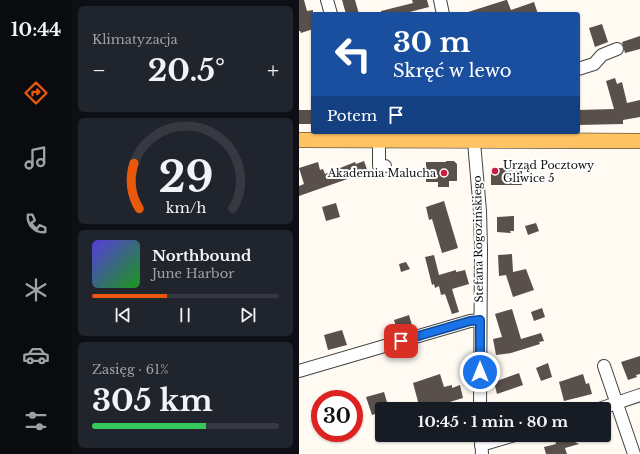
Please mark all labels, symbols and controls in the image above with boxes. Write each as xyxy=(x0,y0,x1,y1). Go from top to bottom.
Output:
text: 10:44 xyxy=(11,19,61,41)
text: 30 m xyxy=(393,25,470,60)
icon: left xyxy=(327,28,379,80)
text: Klimatyzacja xyxy=(92,31,178,48)
text: 20.5° xyxy=(148,52,225,89)
text: − xyxy=(92,57,106,84)
text: + xyxy=(267,57,279,84)
text: Skręć w lewo xyxy=(393,60,511,82)
icon: directions xyxy=(22,79,50,107)
icon: arrive xyxy=(385,104,407,126)
text: Potem xyxy=(327,106,377,125)
icon: music xyxy=(22,144,50,172)
text: 29 xyxy=(158,152,213,203)
place label: Urząd Pocztowy Gliwice 5 xyxy=(503,158,594,185)
place label: Akademia Malucha xyxy=(327,166,437,180)
marker: Urząd Pocztowy Gliwice 5 xyxy=(490,166,500,176)
marker: Akademia Malucha xyxy=(439,168,449,178)
street label: Stefana Rogozińskiego xyxy=(470,175,486,303)
text: km/h xyxy=(165,199,206,217)
icon: phone xyxy=(22,210,50,238)
text: Northbound xyxy=(152,246,251,265)
text: June Harbor xyxy=(152,265,234,282)
icon: climate xyxy=(22,276,50,304)
icon: previous xyxy=(112,304,134,326)
icon: pause xyxy=(174,304,196,326)
icon: next xyxy=(237,304,259,326)
pin xyxy=(384,324,418,358)
icon: arrive xyxy=(390,330,412,352)
icon: car xyxy=(22,341,50,369)
position arrow xyxy=(459,351,501,393)
text: Zasięg · 61% xyxy=(92,361,169,378)
text: 305 km xyxy=(92,382,213,419)
speed limit sign: 30 xyxy=(311,390,363,442)
icon: filters xyxy=(22,407,50,435)
text: 10:45 · 1 min · 80 m xyxy=(418,412,568,431)

